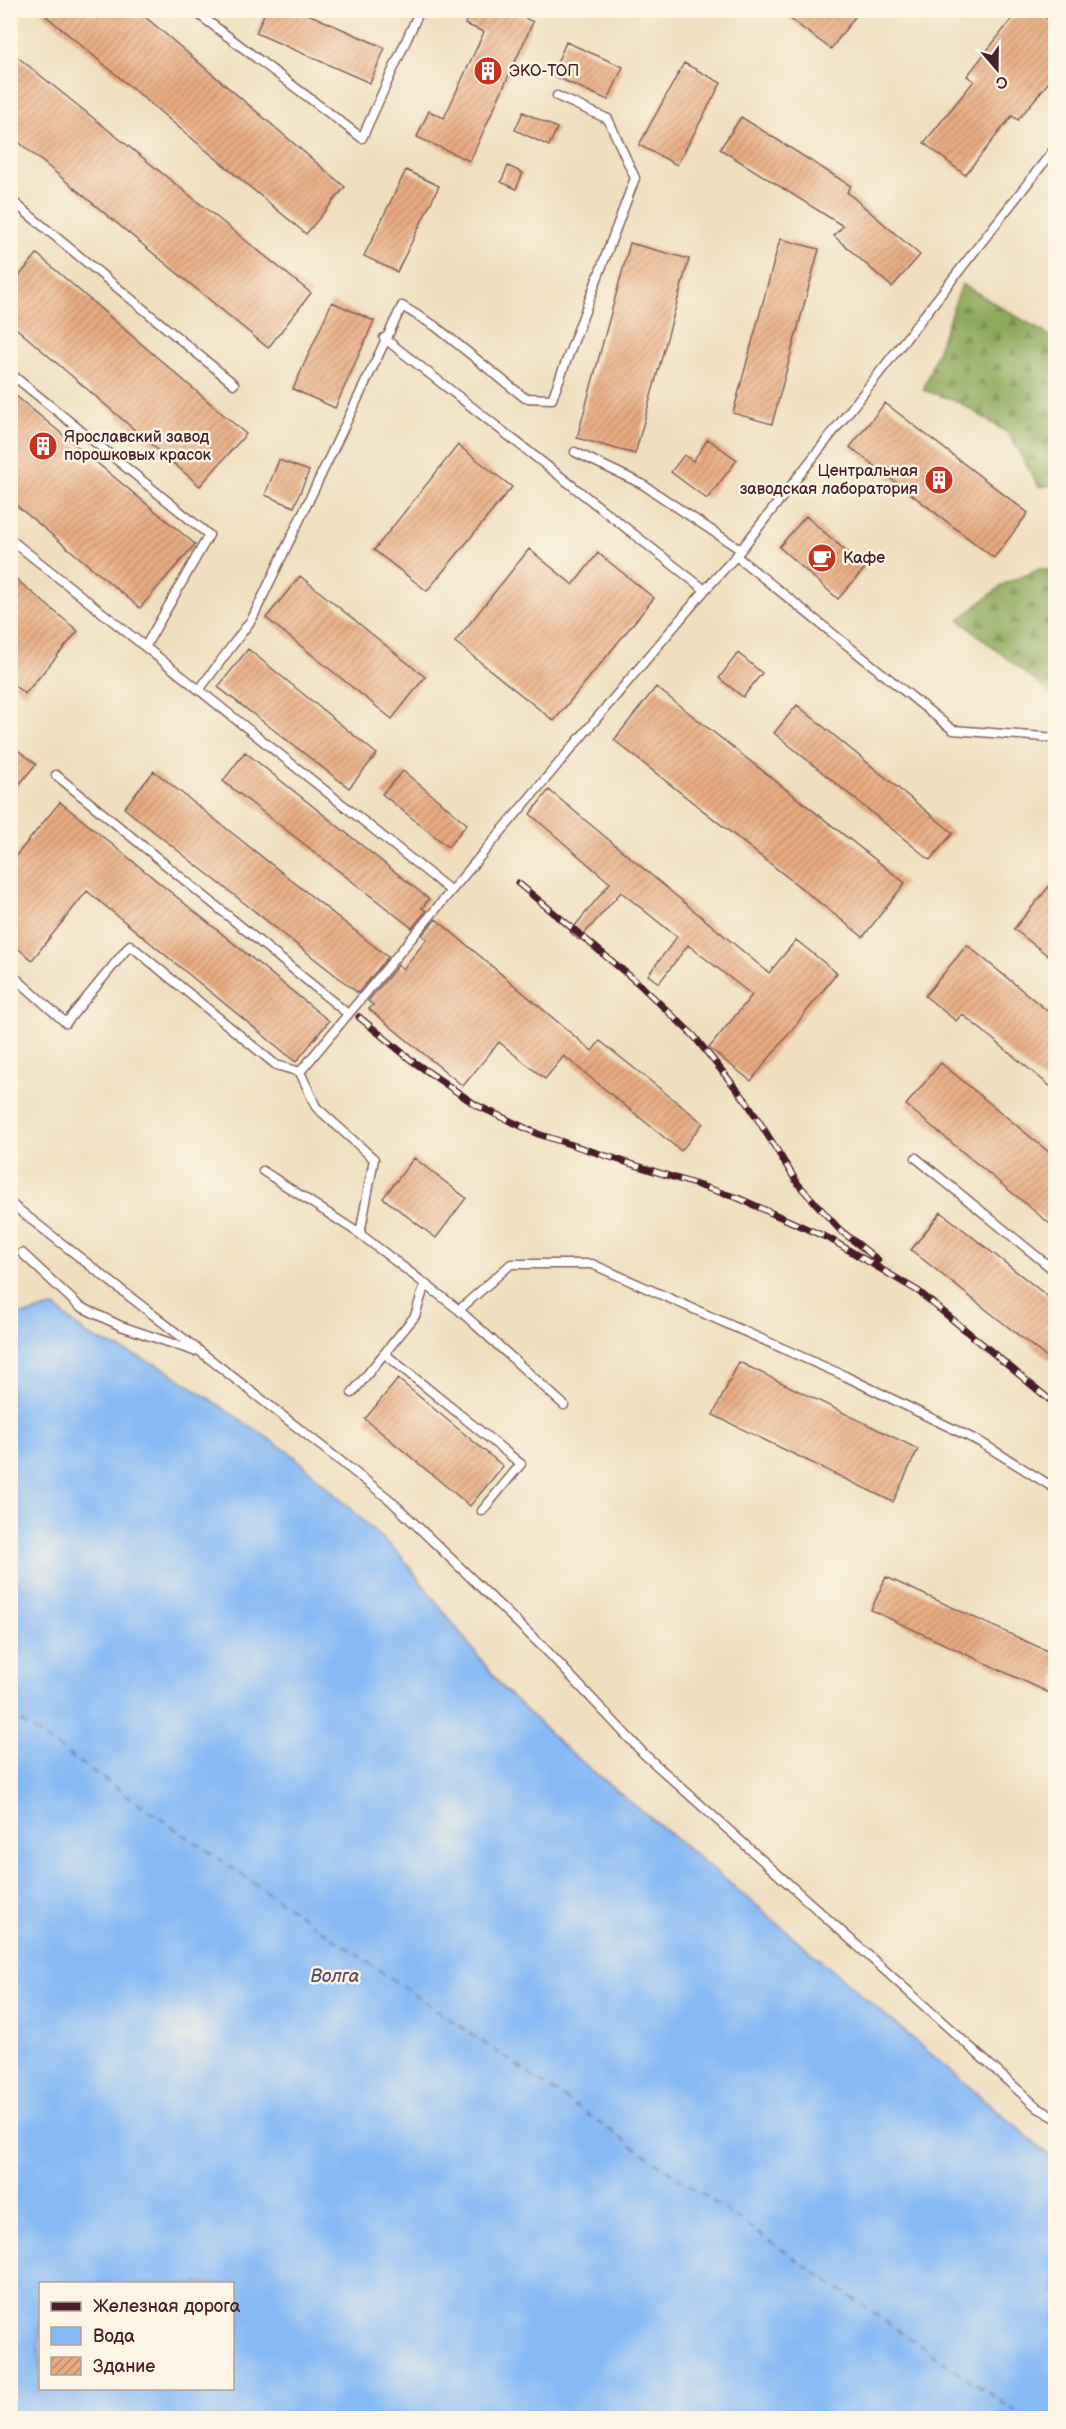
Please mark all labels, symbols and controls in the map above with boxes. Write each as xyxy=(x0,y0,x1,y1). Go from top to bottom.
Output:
north arrow xyxy=(967,39,1027,99)
building icon: ЭКО-ТОП xyxy=(472,55,504,87)
place label: ЭКО-ТОП xyxy=(509,62,579,81)
text: С xyxy=(993,71,1010,93)
place label: Ярославский завод порошковых красок xyxy=(64,428,212,465)
building icon: Ярославский завод порошковых красок xyxy=(27,430,59,462)
place label: Центральная заводская лаборатория xyxy=(740,462,918,499)
building icon: Центральная заводская лаборатория xyxy=(923,464,955,496)
cafe icon: Кафе xyxy=(806,542,838,574)
place label: Кафе xyxy=(843,549,885,568)
water label: Волга xyxy=(311,1966,359,1987)
legend xyxy=(39,2282,234,2390)
text: Железная дорога xyxy=(93,2296,241,2317)
text: Вода xyxy=(93,2326,135,2347)
text: Здание xyxy=(93,2356,155,2377)

